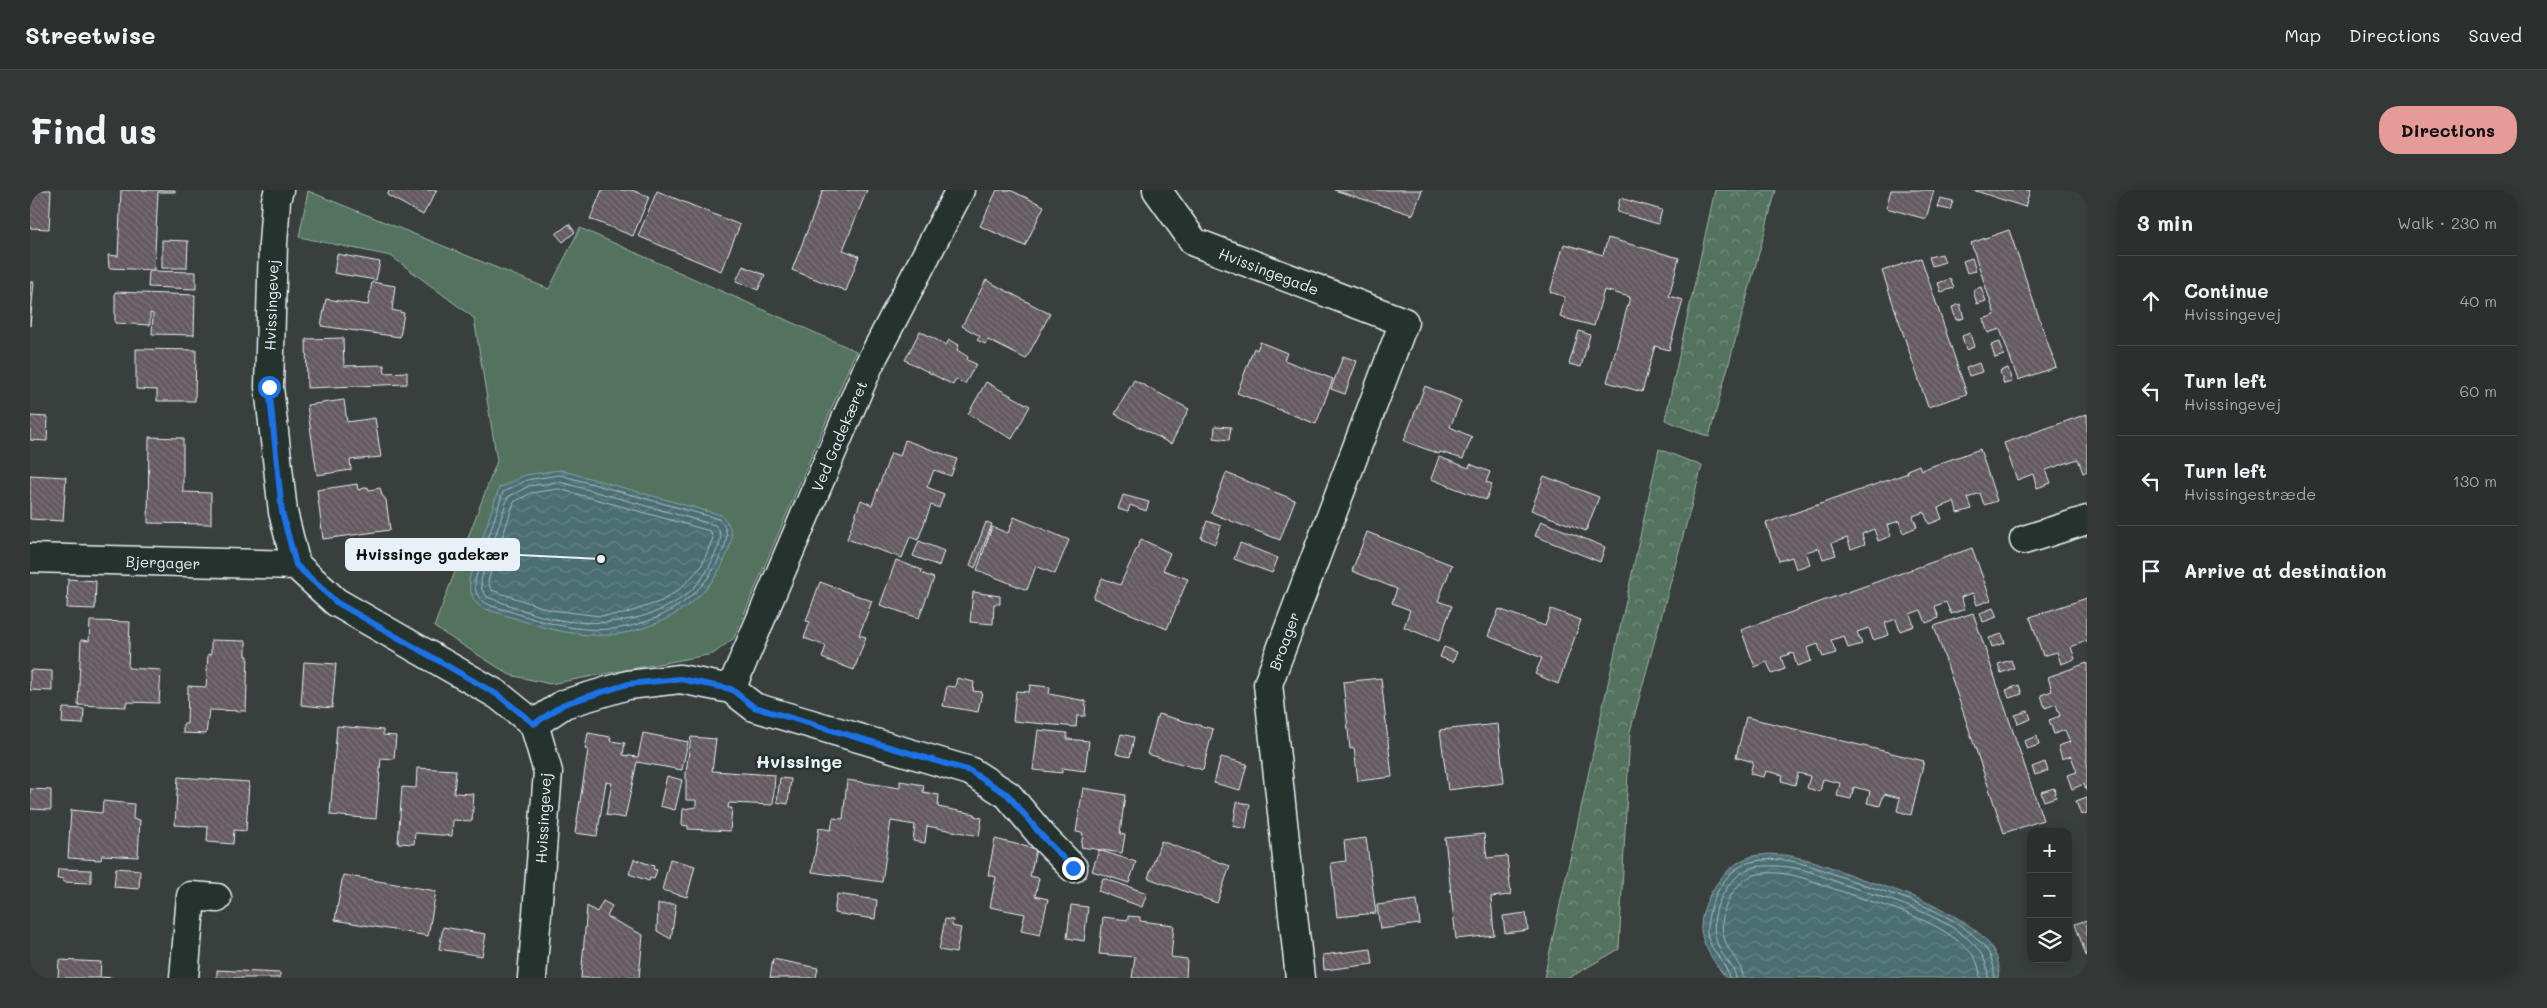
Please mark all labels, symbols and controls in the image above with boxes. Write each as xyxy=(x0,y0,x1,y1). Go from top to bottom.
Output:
text: Streetwise xyxy=(25,19,155,50)
text: Map xyxy=(2284,23,2321,47)
text: Directions xyxy=(2349,23,2441,47)
text: Saved xyxy=(2469,23,2522,47)
button: Directions xyxy=(2379,106,2517,154)
text: Find us xyxy=(30,107,157,153)
text: 3 min xyxy=(2137,209,2193,236)
text: Walk · 230 m xyxy=(2397,212,2497,233)
street label: Hvissingegade xyxy=(1216,243,1322,299)
street label: Hvissingevej xyxy=(259,259,283,351)
text: Continue xyxy=(2184,278,2269,303)
icon: ahead xyxy=(2137,287,2165,315)
text: 40 m xyxy=(2460,290,2497,311)
text: Hvissingevej xyxy=(2184,303,2281,324)
text: Turn left xyxy=(2184,368,2267,393)
route start xyxy=(258,376,281,399)
street label: Ved Gadekæret xyxy=(807,377,871,495)
icon: left xyxy=(2137,377,2165,405)
text: 60 m xyxy=(2460,380,2497,401)
text: Hvissingevej xyxy=(2184,393,2281,414)
text: Turn left xyxy=(2184,458,2267,483)
icon: left xyxy=(2137,467,2165,495)
text: 130 m xyxy=(2453,470,2497,491)
text: Hvissingestræde xyxy=(2184,483,2316,504)
callout: Hvissinge gadekær xyxy=(346,539,519,570)
text: Hvissinge gadekær xyxy=(355,543,509,564)
street label: Bjergager xyxy=(125,551,201,573)
icon: arrive xyxy=(2137,557,2165,585)
text: Arrive at destination xyxy=(2184,558,2387,583)
street label: Broager xyxy=(1264,609,1304,673)
district label: Hvissinge xyxy=(756,749,842,773)
street label: Hvissingevej xyxy=(531,772,555,864)
map controls xyxy=(2027,828,2072,963)
button: + xyxy=(2027,828,2072,873)
route end xyxy=(1062,857,1085,880)
button: − xyxy=(2027,873,2072,918)
button: layers xyxy=(2027,918,2072,963)

